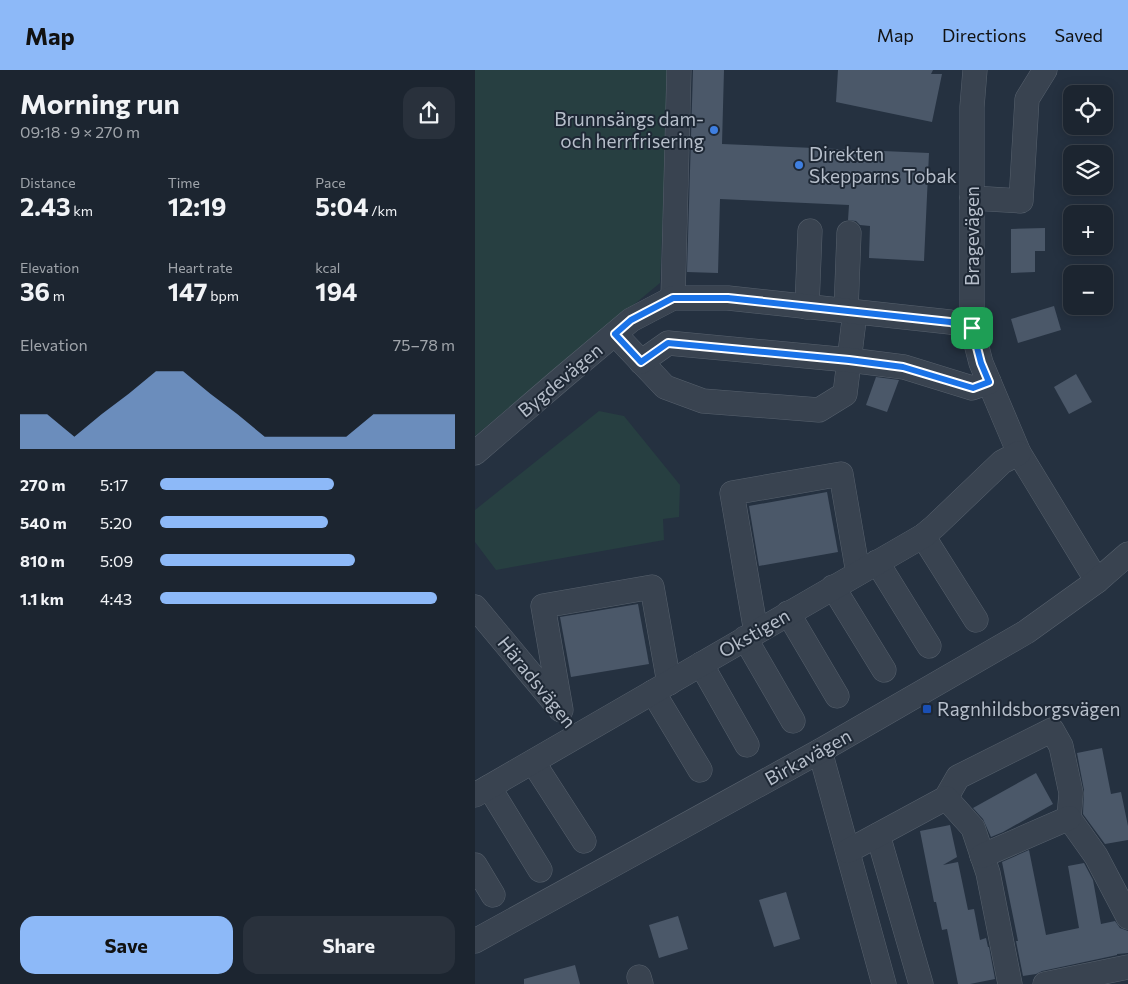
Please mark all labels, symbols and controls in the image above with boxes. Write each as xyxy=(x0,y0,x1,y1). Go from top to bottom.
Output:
text: Map xyxy=(25,21,75,50)
text: Map xyxy=(877,24,914,46)
text: Directions xyxy=(942,24,1026,46)
text: Saved xyxy=(1054,24,1103,46)
map controls xyxy=(1063,85,1113,315)
button: locate xyxy=(1063,85,1113,135)
text: Morning run xyxy=(20,86,180,120)
button: share xyxy=(403,87,455,139)
place label: Brunnsängs dam- och herrfrisering xyxy=(554,107,704,152)
text: 09:18 · 9 × 270 m xyxy=(20,122,140,141)
marker: Brunnsängs dam- och herrfrisering xyxy=(708,124,720,136)
place label: Direkten Skepparns Tobak xyxy=(809,142,957,187)
button: layers xyxy=(1063,145,1113,195)
marker: Direkten Skepparns Tobak xyxy=(793,159,805,171)
text: Distance xyxy=(20,174,76,191)
text: Time xyxy=(168,174,200,191)
text: Pace xyxy=(315,174,346,191)
street label: Bragevägen xyxy=(960,186,983,286)
text: 2.43 xyxy=(20,191,71,221)
text: 12:19 xyxy=(168,191,227,221)
text: 5:04 xyxy=(315,191,368,221)
text: km xyxy=(71,202,93,219)
text: /km xyxy=(368,202,397,219)
button: + xyxy=(1063,205,1113,255)
text: Elevation xyxy=(20,259,79,276)
text: Heart rate xyxy=(168,259,233,276)
text: kcal xyxy=(315,259,340,276)
button: − xyxy=(1063,265,1113,315)
text: 36 xyxy=(20,276,50,306)
text: 147 xyxy=(168,276,208,306)
text: 194 xyxy=(315,276,357,306)
text: m xyxy=(50,287,65,304)
text: bpm xyxy=(208,287,239,304)
pin xyxy=(951,307,993,349)
icon: arrive xyxy=(958,314,986,342)
text: Elevation xyxy=(20,335,88,354)
text: 75–78 m xyxy=(393,335,455,354)
street label: Bygdevägen xyxy=(513,338,607,422)
text: 270 m xyxy=(20,475,65,494)
text: 5:17 xyxy=(100,475,128,494)
text: 540 m xyxy=(20,513,67,532)
text: 5:20 xyxy=(100,513,132,532)
text: 810 m xyxy=(20,551,65,570)
text: 5:09 xyxy=(100,551,133,570)
text: 1.1 km xyxy=(20,589,64,608)
text: 4:43 xyxy=(100,589,132,608)
street label: Okstigen xyxy=(714,603,793,662)
street label: Häradsvägen xyxy=(493,631,581,732)
place label: Ragnhildsborgsvägen xyxy=(937,697,1120,720)
marker: Ragnhildsborgsvägen xyxy=(921,703,933,715)
street label: Birkavägen xyxy=(761,723,855,790)
button: Save xyxy=(20,916,233,974)
button: Share xyxy=(243,916,455,974)

